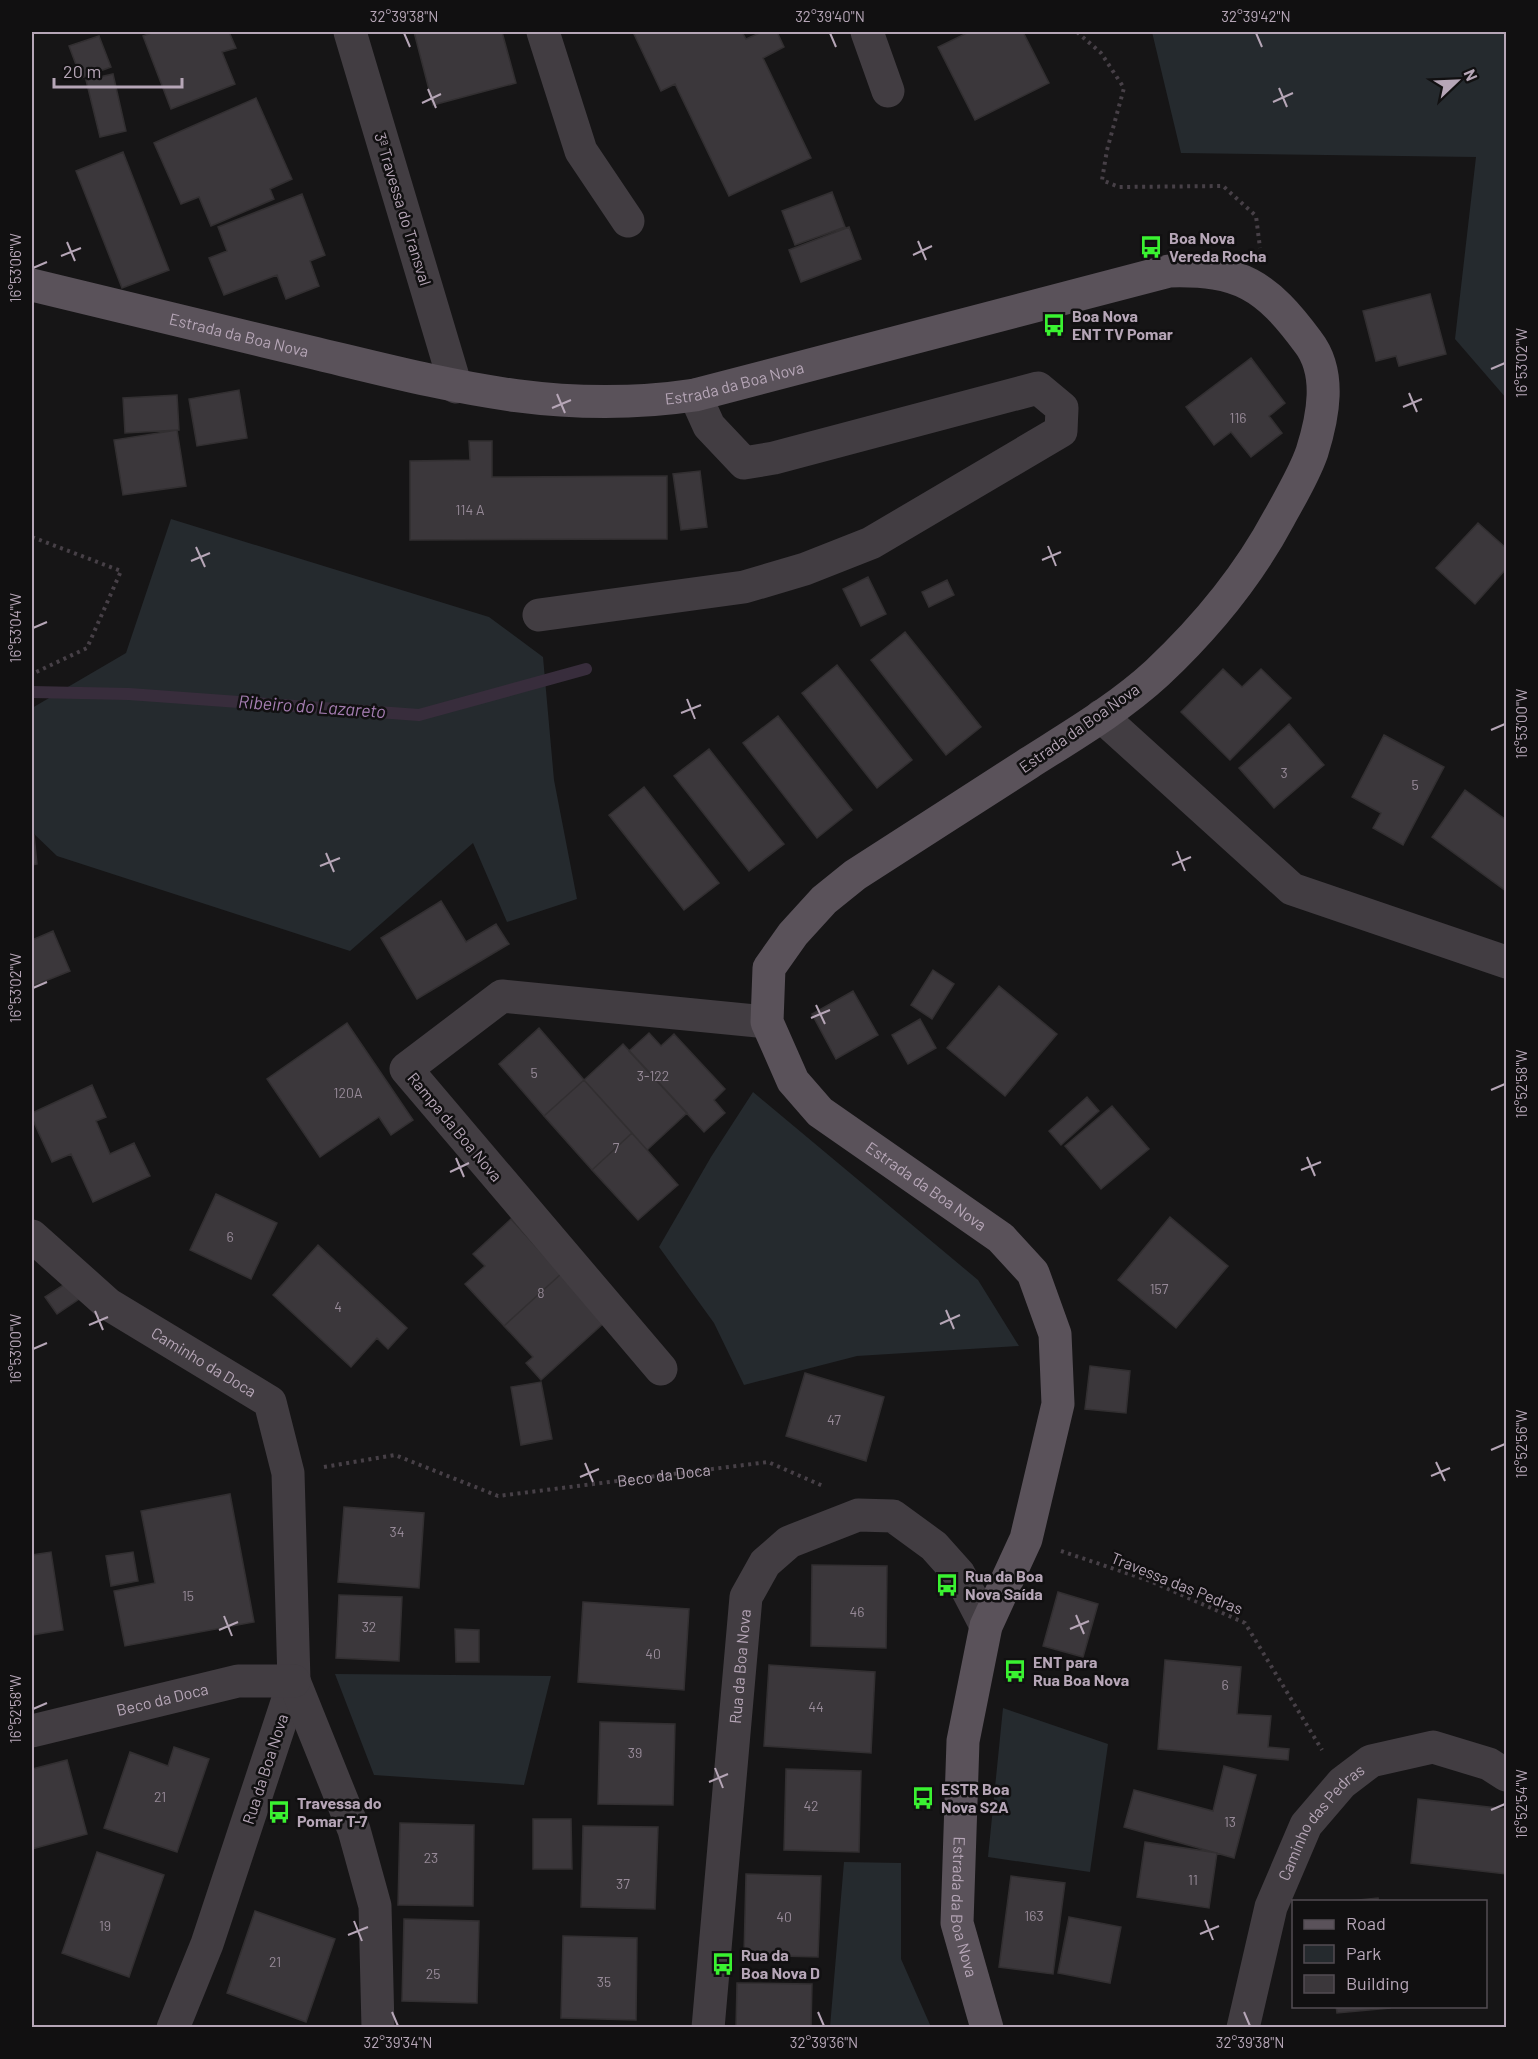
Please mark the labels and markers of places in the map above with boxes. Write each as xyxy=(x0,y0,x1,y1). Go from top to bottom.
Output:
place label: Boa Nova Vereda Rocha xyxy=(1169,228,1266,265)
bus stop icon: Boa Nova Vereda Rocha xyxy=(1138,234,1164,260)
place label: Boa Nova ENT TV Pomar xyxy=(1072,306,1173,343)
bus stop icon: Boa Nova ENT TV Pomar xyxy=(1041,312,1067,338)
place label: Rua da Boa Nova Saída xyxy=(965,1566,1043,1603)
bus stop icon: Rua da Boa Nova Saída xyxy=(934,1572,960,1598)
place label: ENT para Rua Boa Nova xyxy=(1033,1652,1129,1689)
bus stop icon: ENT para Rua Boa Nova xyxy=(1002,1658,1028,1684)
place label: ESTR Boa Nova S2A xyxy=(941,1779,1009,1816)
bus stop icon: ESTR Boa Nova S2A xyxy=(910,1785,936,1811)
place label: Travessa do Pomar T-7 xyxy=(297,1793,382,1830)
bus stop icon: Travessa do Pomar T-7 xyxy=(266,1799,292,1825)
place label: Rua da Boa Nova D xyxy=(741,1945,820,1982)
bus stop icon: Rua da Boa Nova D xyxy=(710,1951,736,1977)

